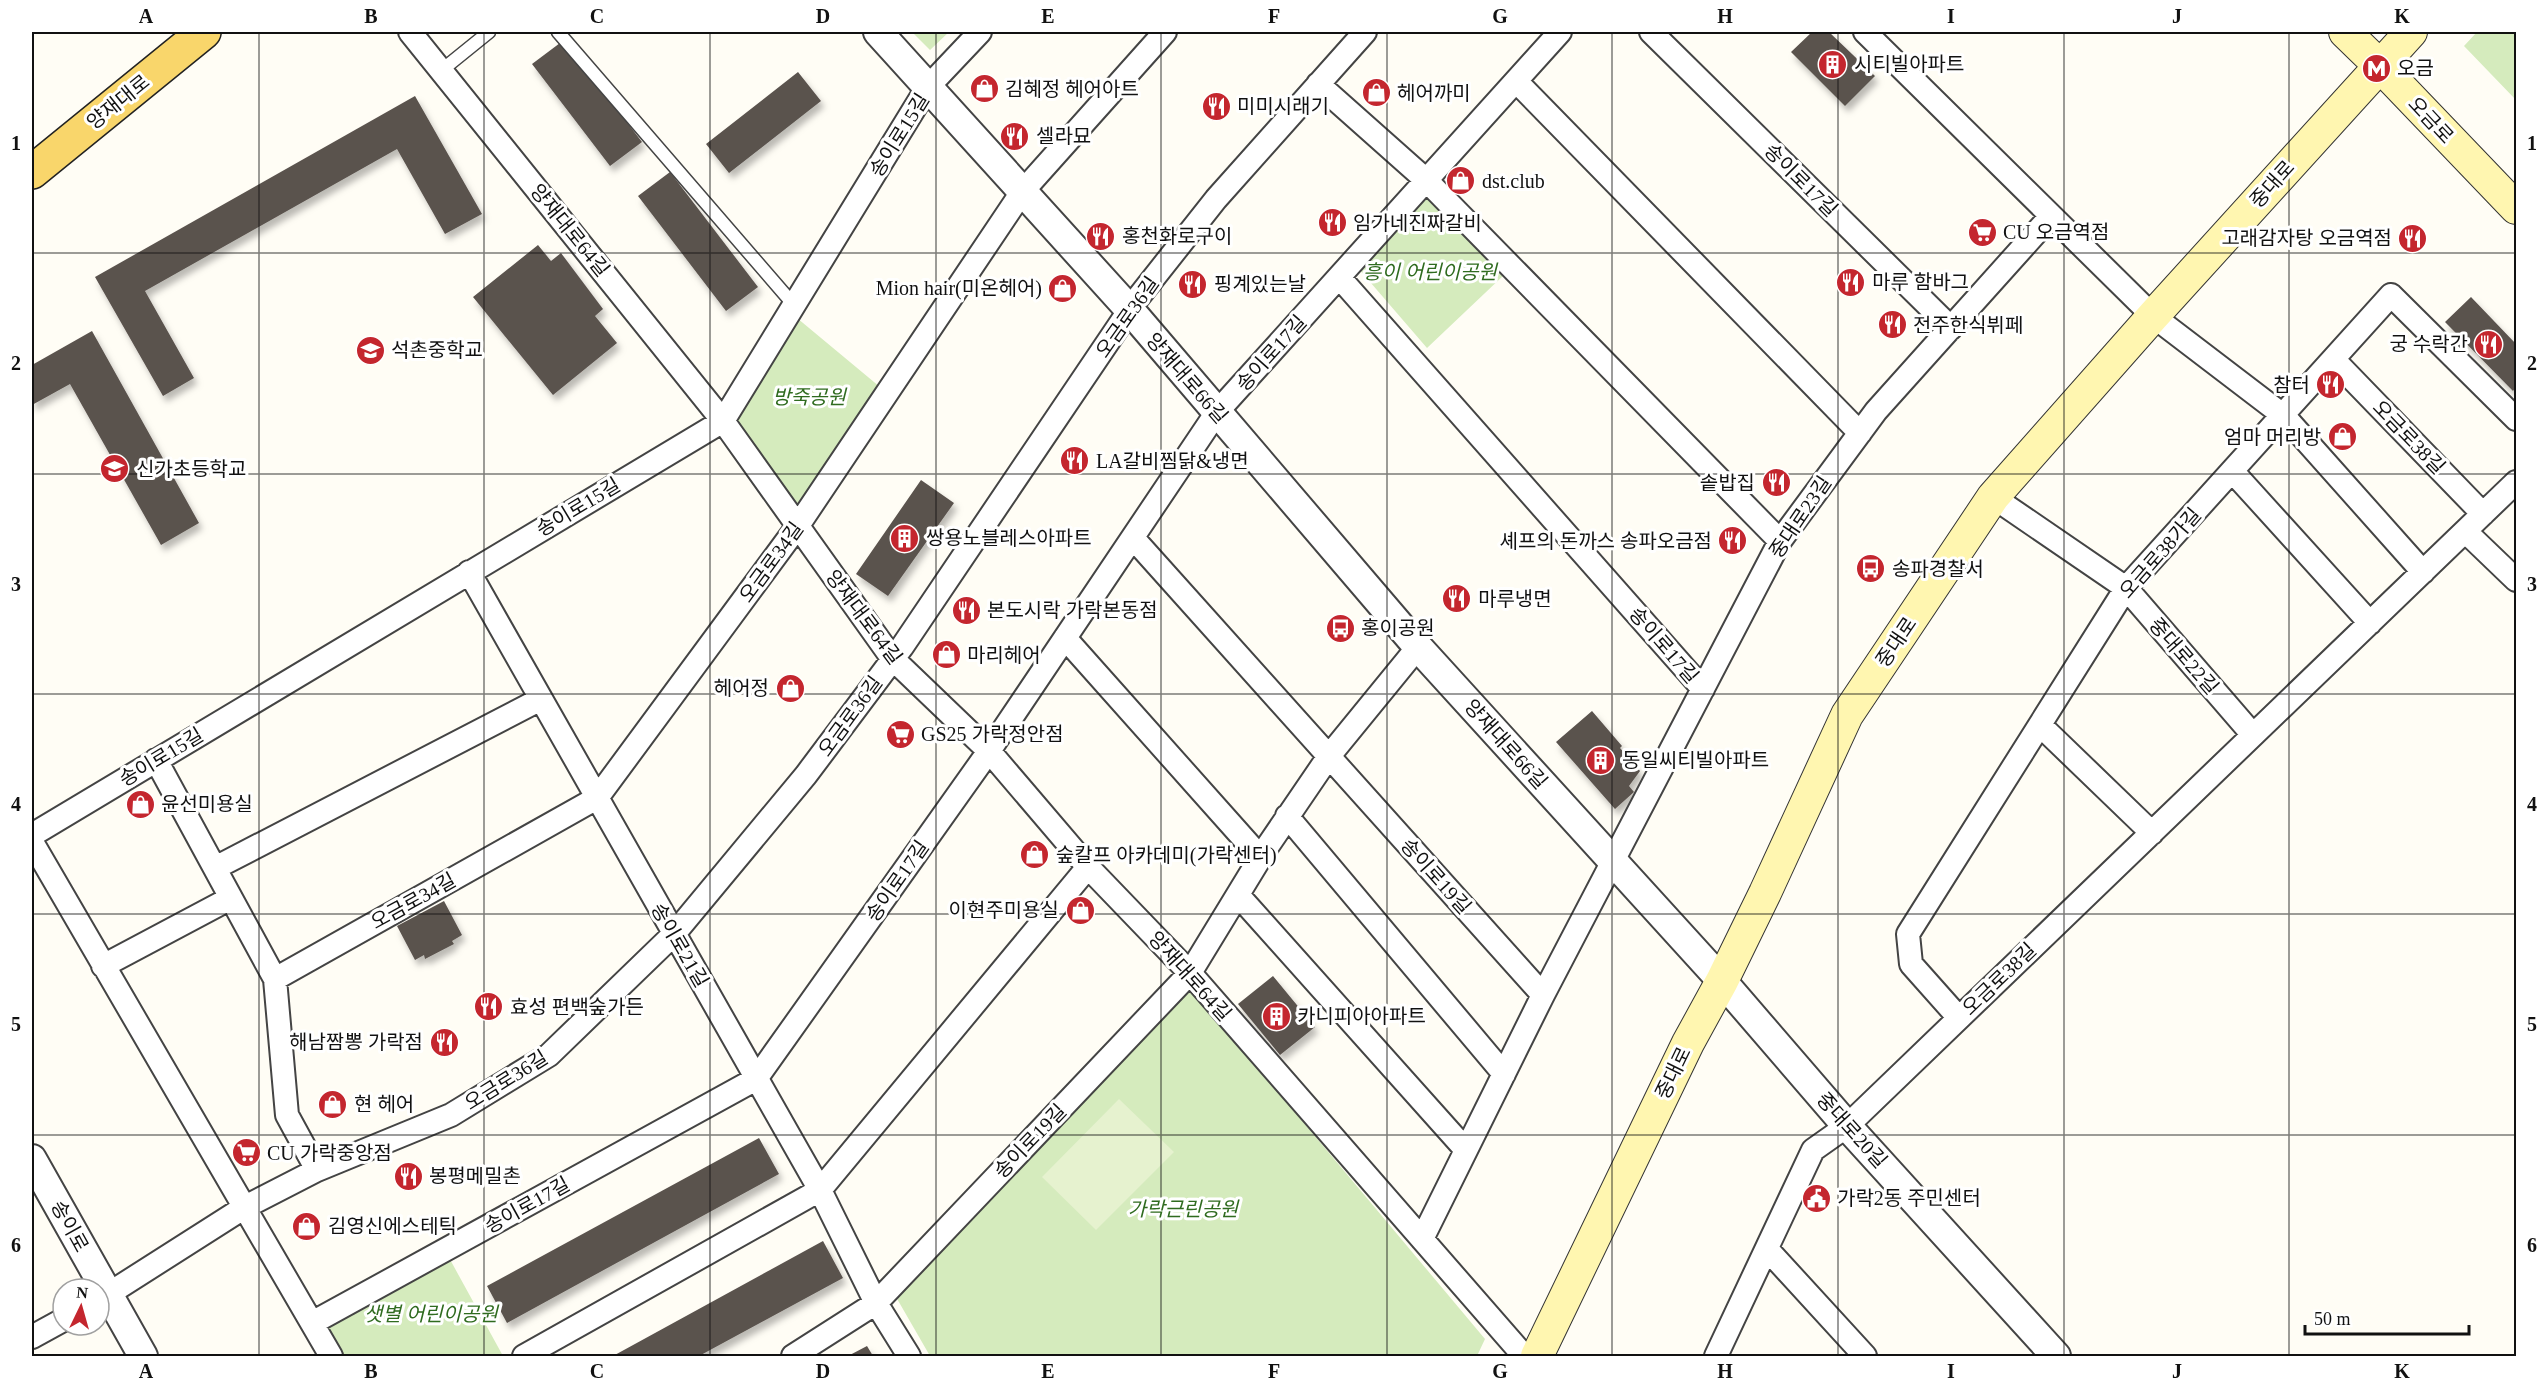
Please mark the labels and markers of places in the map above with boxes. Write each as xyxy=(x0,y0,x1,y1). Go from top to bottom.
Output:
building icon: 시티빌아파트 xyxy=(1817,48,1849,80)
metro station icon: 오금 xyxy=(2360,52,2392,84)
place label: 시티빌아파트 xyxy=(1854,53,1964,75)
place label: 오금 xyxy=(2397,57,2434,79)
shop icon: 김혜정 헤어아트 xyxy=(968,73,1000,105)
shop icon: 헤어까미 xyxy=(1360,77,1392,109)
place label: 김혜정 헤어아트 xyxy=(1005,78,1139,100)
place label: 헤어까미 xyxy=(1397,82,1471,104)
restaurant icon: 미미시래기 xyxy=(1200,90,1232,122)
place label: 미미시래기 xyxy=(1237,95,1329,117)
restaurant icon: 셀라묘 xyxy=(999,120,1031,152)
place label: 셀라묘 xyxy=(1036,125,1091,147)
shop icon: dst.club xyxy=(1445,165,1477,197)
place label: dst.club xyxy=(1482,170,1545,192)
restaurant icon: 임가네진짜갈비 xyxy=(1316,207,1348,239)
place label: 임가네진짜갈비 xyxy=(1353,212,1482,234)
supermarket icon: CU 오금역점 xyxy=(1966,216,1998,248)
restaurant icon: 홍천화로구이 xyxy=(1085,220,1117,252)
place label: CU 오금역점 xyxy=(2003,221,2109,243)
restaurant icon: 고래감자탕 오금역점 xyxy=(2397,222,2429,254)
place label: 홍천화로구이 xyxy=(1122,225,1232,247)
place label: 고래감자탕 오금역점 xyxy=(2221,227,2392,249)
restaurant icon: 마루 함바그 xyxy=(1835,266,1867,298)
restaurant icon: 핑계있는날 xyxy=(1177,268,1209,300)
place label: 마루 함바그 xyxy=(1872,271,1969,293)
shop icon: Mion hair(미온헤어) xyxy=(1047,272,1079,304)
place label: 핑계있는날 xyxy=(1214,273,1306,295)
place label: Mion hair(미온헤어) xyxy=(876,277,1042,300)
restaurant icon: 전주한식뷔페 xyxy=(1876,309,1908,341)
place label: 전주한식뷔페 xyxy=(1913,314,2023,336)
restaurant icon: 궁 수락간 xyxy=(2473,328,2505,360)
place label: 궁 수락간 xyxy=(2389,333,2468,355)
school or university icon: 석촌중학교 xyxy=(354,334,386,366)
place label: 석촌중학교 xyxy=(391,339,483,361)
restaurant icon: 참터 xyxy=(2315,369,2347,401)
place label: 참터 xyxy=(2273,374,2310,396)
shop icon: 엄마 머리방 xyxy=(2326,421,2358,453)
place label: 엄마 머리방 xyxy=(2224,426,2321,448)
restaurant icon: LA갈비찜닭&냉면 xyxy=(1059,445,1091,477)
place label: LA갈비찜닭&냉면 xyxy=(1096,450,1249,472)
school or university icon: 신가초등학교 xyxy=(99,453,131,485)
place label: 신가초등학교 xyxy=(136,458,246,480)
restaurant icon: 솥밥집 xyxy=(1760,467,1792,499)
place label: 솥밥집 xyxy=(1700,472,1755,494)
building icon: 쌍용노블레스아파트 xyxy=(889,522,921,554)
restaurant icon: 셰프의 돈까스 송파오금점 xyxy=(1717,525,1749,557)
place label: 쌍용노블레스아파트 xyxy=(926,527,1092,549)
place label: 셰프의 돈까스 송파오금점 xyxy=(1500,530,1712,552)
bus stop icon: 송파경찰서 xyxy=(1855,553,1887,585)
place label: 송파경찰서 xyxy=(1892,558,1984,580)
restaurant icon: 마루냉면 xyxy=(1441,583,1473,615)
place label: 마루냉면 xyxy=(1478,588,1552,610)
restaurant icon: 본도시락 가락본동점 xyxy=(950,594,982,626)
place label: 본도시락 가락본동점 xyxy=(987,599,1158,621)
bus stop icon: 홍이공원 xyxy=(1324,612,1356,644)
place label: 홍이공원 xyxy=(1361,617,1435,639)
shop icon: 마리헤어 xyxy=(930,639,962,671)
place label: 마리헤어 xyxy=(967,644,1041,666)
shop icon: 헤어정 xyxy=(774,672,806,704)
place label: 헤어정 xyxy=(714,677,769,699)
supermarket icon: GS25 가락정안점 xyxy=(884,718,916,750)
place label: GS25 가락정안점 xyxy=(921,723,1064,745)
building icon: 동일씨티빌아파트 xyxy=(1585,744,1617,776)
place label: 동일씨티빌아파트 xyxy=(1622,749,1769,771)
shop icon: 윤선미용실 xyxy=(124,788,156,820)
place label: 윤선미용실 xyxy=(161,793,253,815)
shop icon: 숲칼프 아카데미(가락센터) xyxy=(1019,839,1051,871)
place label: 숲칼프 아카데미(가락센터) xyxy=(1056,844,1277,867)
shop icon: 이현주미용실 xyxy=(1064,894,1096,926)
place label: 이현주미용실 xyxy=(949,899,1059,921)
restaurant icon: 효성 편백숲가든 xyxy=(473,991,505,1023)
place label: 효성 편백숲가든 xyxy=(510,996,644,1018)
building icon: 카니피아아파트 xyxy=(1260,1000,1292,1032)
place label: 카니피아아파트 xyxy=(1297,1005,1426,1027)
restaurant icon: 해남짬뽕 가락점 xyxy=(428,1026,460,1058)
place label: 해남짬뽕 가락점 xyxy=(289,1031,423,1053)
shop icon: 현 헤어 xyxy=(317,1088,349,1120)
place label: 현 헤어 xyxy=(354,1093,414,1115)
supermarket icon: CU 가락중앙점 xyxy=(230,1137,262,1169)
place label: CU 가락중앙점 xyxy=(267,1142,392,1164)
restaurant icon: 봉평메밀촌 xyxy=(392,1160,424,1192)
place label: 봉평메밀촌 xyxy=(429,1165,521,1187)
public building icon: 가락2동 주민센터 xyxy=(1800,1182,1832,1214)
place label: 가락2동 주민센터 xyxy=(1837,1187,1981,1209)
shop icon: 김영신에스테틱 xyxy=(291,1210,323,1242)
place label: 김영신에스테틱 xyxy=(328,1215,457,1237)

